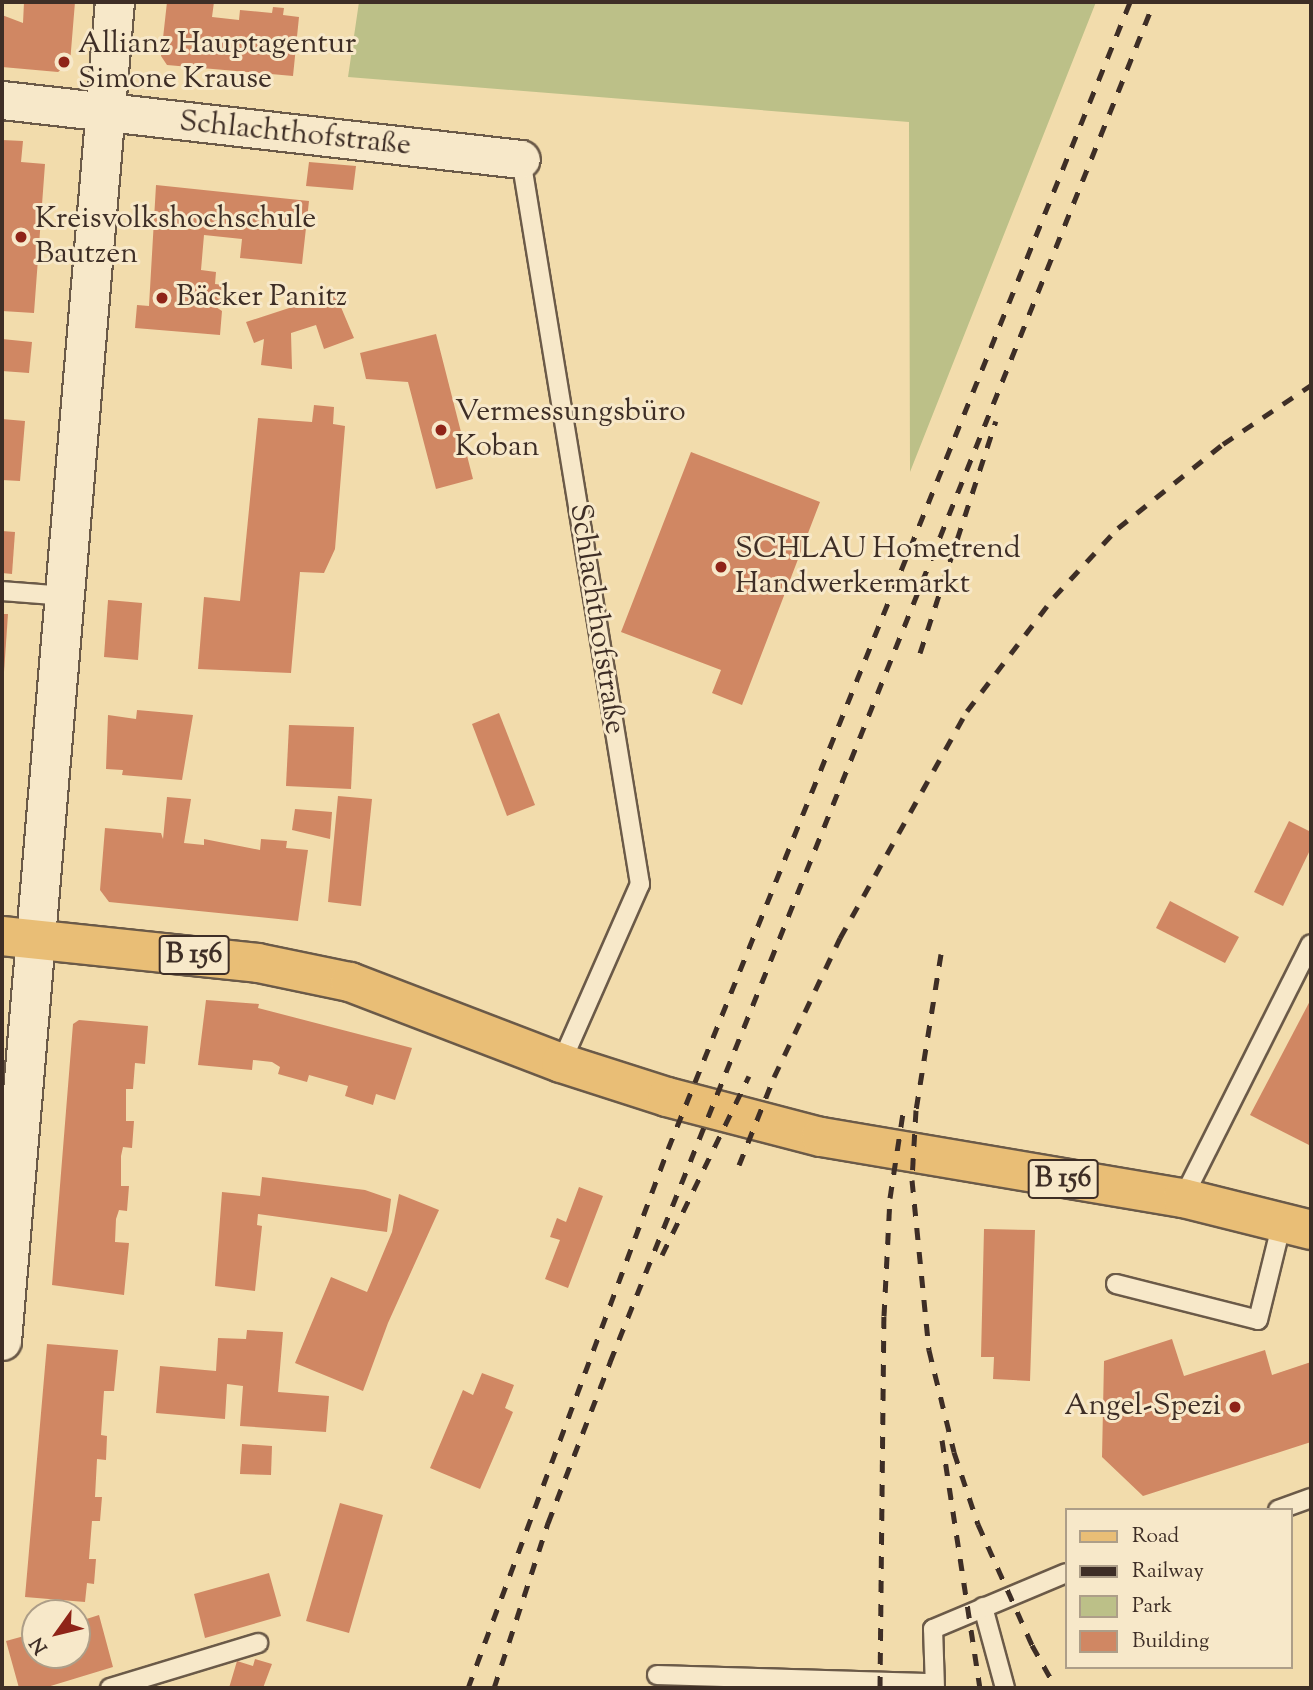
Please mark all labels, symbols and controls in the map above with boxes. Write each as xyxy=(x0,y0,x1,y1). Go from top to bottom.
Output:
place label: Allianz Hauptagentur Simone Krause xyxy=(78,27,356,97)
marker: Allianz Hauptagentur Simone Krause xyxy=(56,54,72,70)
street label: Schlachthofstraße xyxy=(177,105,413,165)
place label: Kreisvolkshochschule Bautzen xyxy=(35,202,316,272)
marker: Kreisvolkshochschule Bautzen xyxy=(13,229,29,245)
place label: Bäcker Panitz xyxy=(176,280,347,316)
marker: Bäcker Panitz xyxy=(154,290,170,306)
place label: Vermessungsbüro Koban xyxy=(455,395,686,466)
marker: Vermessungsbüro Koban xyxy=(433,422,449,438)
street label: Schlachthofstraße xyxy=(560,501,632,737)
place label: SCHLAU Hometrend Handwerkermarkt xyxy=(735,532,1021,602)
marker: SCHLAU Hometrend Handwerkermarkt xyxy=(713,559,729,575)
road number: B 156 xyxy=(157,930,231,979)
road number: B 156 xyxy=(1026,1154,1100,1204)
place label: Angel-Spezi xyxy=(1064,1389,1221,1425)
marker: Angel-Spezi xyxy=(1227,1399,1243,1415)
legend xyxy=(1064,1508,1292,1669)
text: Road xyxy=(1132,1522,1179,1552)
text: Railway xyxy=(1132,1557,1204,1587)
text: Park xyxy=(1132,1592,1172,1622)
north arrow xyxy=(21,1599,91,1669)
text: Building xyxy=(1132,1627,1209,1657)
text: N xyxy=(24,1631,55,1659)

